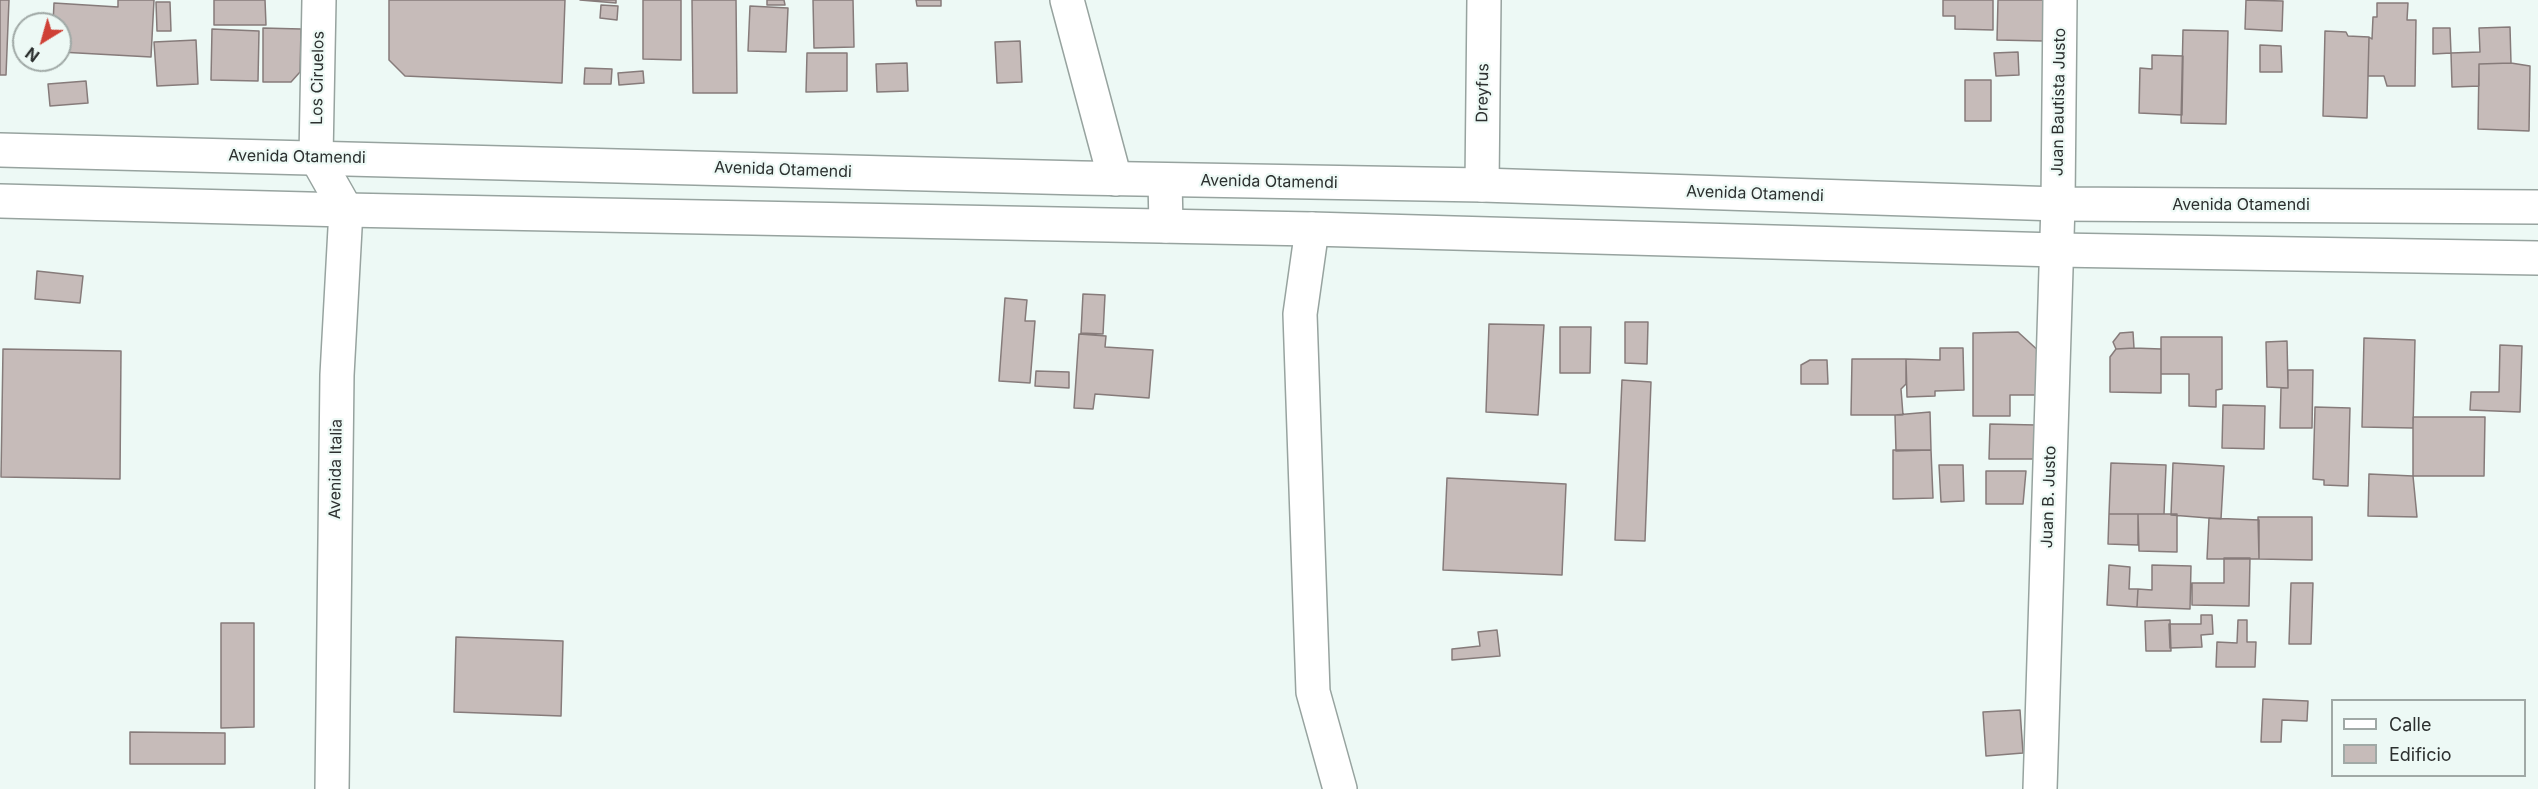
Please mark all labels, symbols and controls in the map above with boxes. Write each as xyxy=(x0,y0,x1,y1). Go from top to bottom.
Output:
north arrow xyxy=(12,12,72,72)
street label: Juan Bautista Justo xyxy=(2048,28,2070,176)
street label: Los Ciruelos xyxy=(308,31,328,125)
text: N xyxy=(21,43,43,66)
street label: Dreyfus xyxy=(1473,63,1493,123)
street label: Avenida Otamendi xyxy=(228,146,366,168)
street label: Avenida Otamendi xyxy=(714,158,852,182)
street label: Avenida Otamendi xyxy=(1200,171,1338,193)
street label: Avenida Otamendi xyxy=(1686,182,1824,206)
street label: Avenida Otamendi xyxy=(2172,195,2310,215)
street label: Avenida Italia xyxy=(326,419,346,519)
street label: Juan B. Justo xyxy=(2038,445,2060,549)
legend xyxy=(2331,699,2526,777)
text: Calle xyxy=(2389,714,2431,735)
text: Edificio xyxy=(2389,744,2452,765)

